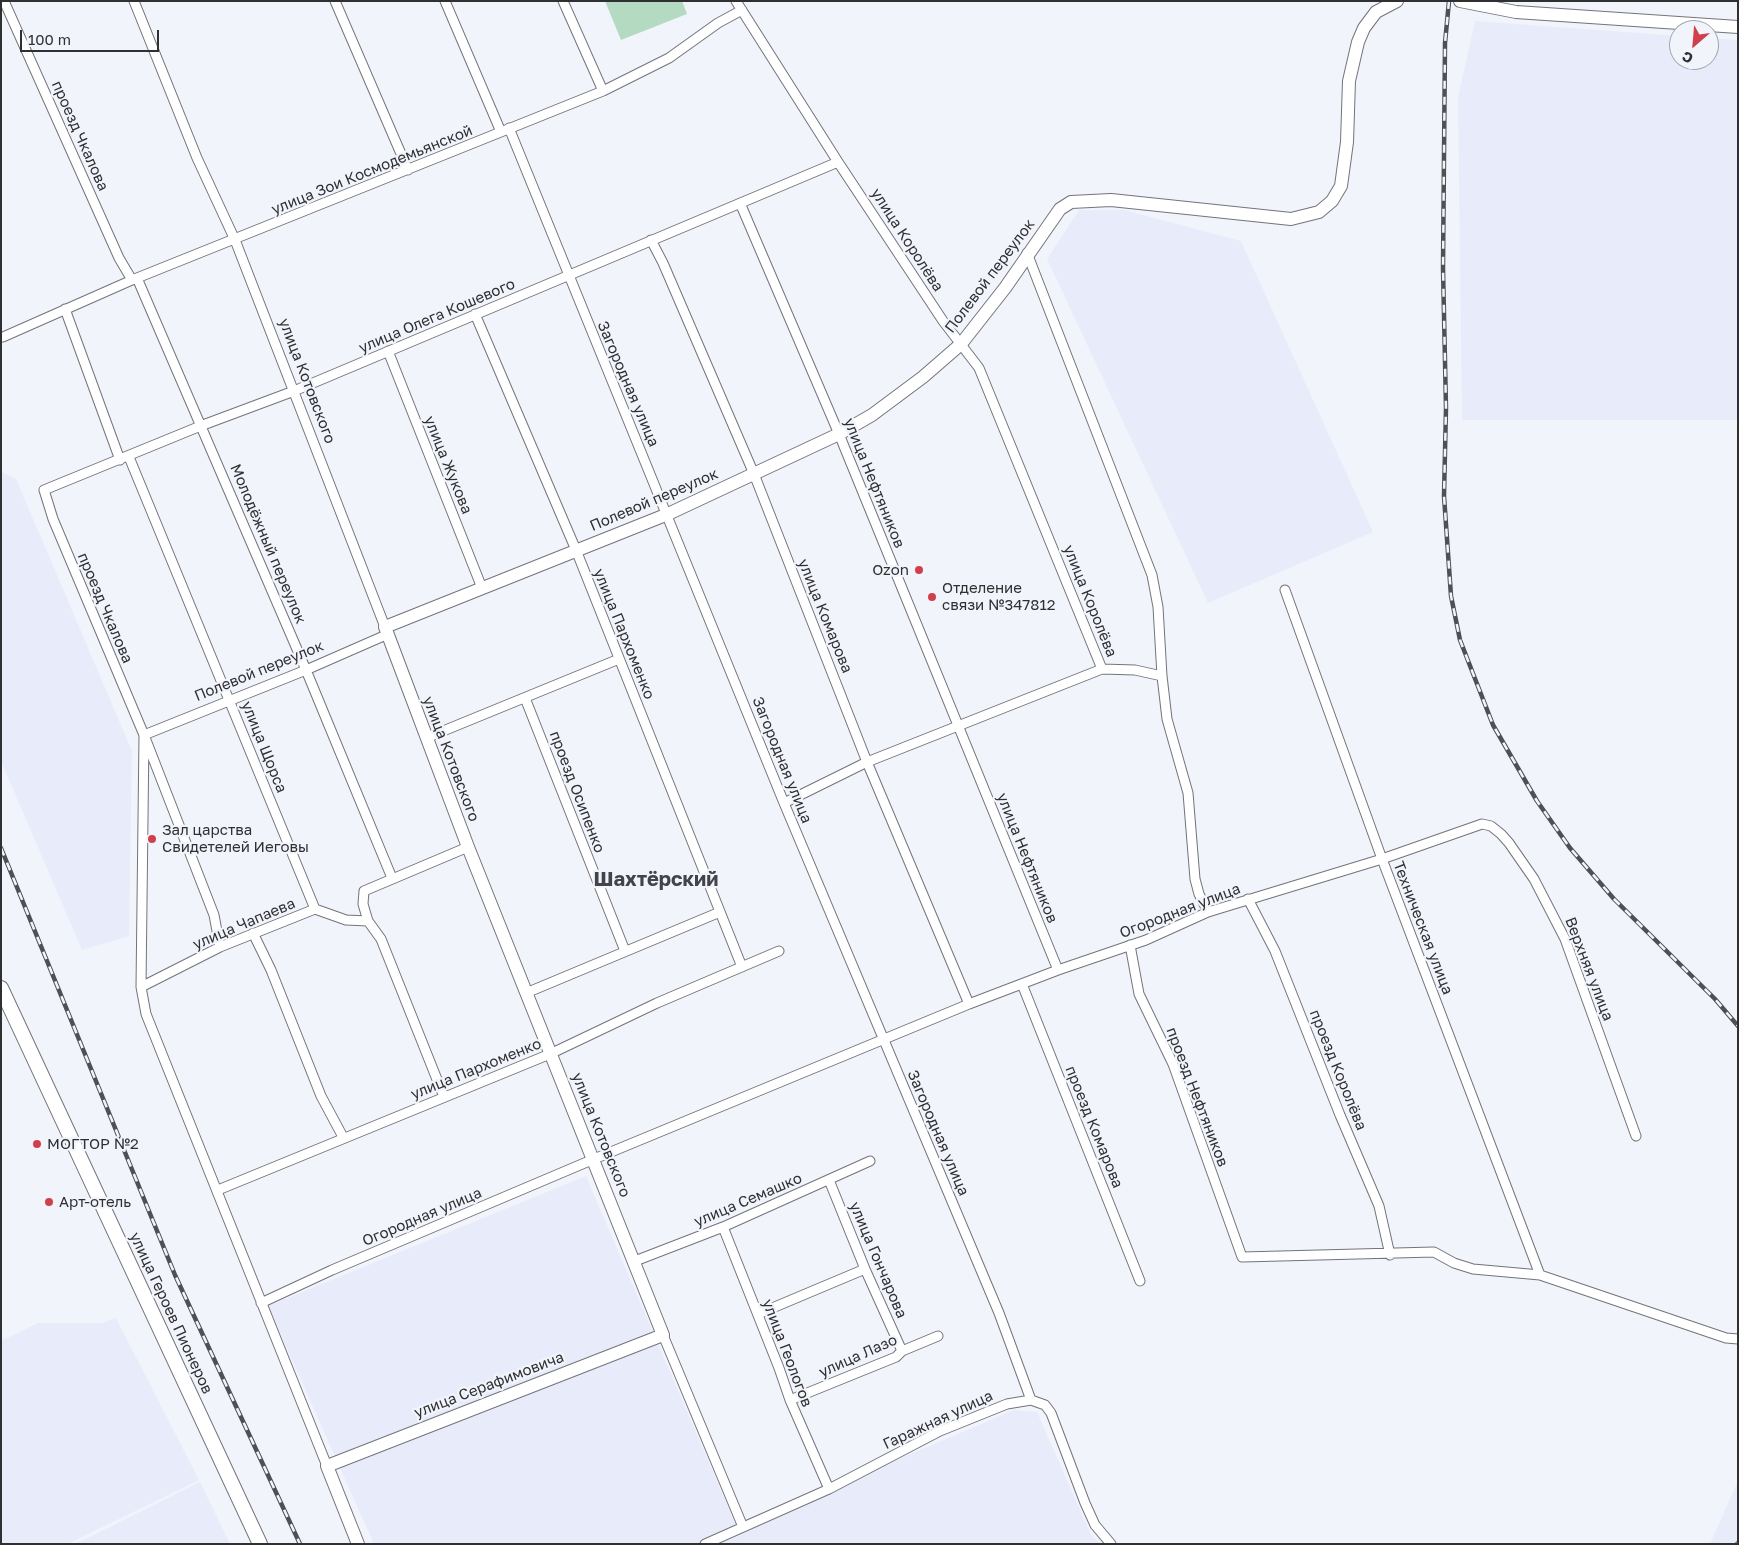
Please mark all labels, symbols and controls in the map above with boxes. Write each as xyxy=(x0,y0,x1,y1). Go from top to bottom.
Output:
scale bar xyxy=(22,20,161,52)
north arrow xyxy=(1669,20,1719,70)
text: 100 m xyxy=(28,30,71,48)
text: С xyxy=(1679,48,1696,68)
street label: проезд Чкалова xyxy=(48,78,112,194)
street label: улица Зои Космодемьянской xyxy=(269,121,475,219)
street label: улица Королёва xyxy=(867,185,947,295)
street label: Полевой переулок xyxy=(941,216,1039,336)
street label: улица Олега Кошевого xyxy=(356,275,518,357)
street label: улица Котовского xyxy=(275,316,339,446)
street label: Загородная улица xyxy=(593,318,663,450)
street label: улица Жукова xyxy=(420,413,476,517)
street label: улица Нефтяников xyxy=(840,415,908,551)
street label: Молодёжный переулок xyxy=(226,461,310,627)
street label: Полевой переулок xyxy=(587,465,721,535)
street label: улица Королёва xyxy=(1059,542,1121,660)
street label: проезд Чкалова xyxy=(74,550,136,666)
street label: улица Комарова xyxy=(794,556,856,676)
place label: Ozon xyxy=(872,561,909,579)
marker: Ozon xyxy=(913,564,925,576)
street label: улица Пархоменко xyxy=(590,566,658,702)
place label: Отделение связи №347812 xyxy=(942,579,1055,614)
marker: Отделение связи №347812 xyxy=(926,591,938,603)
street label: Полевой переулок xyxy=(192,637,326,705)
street label: улица Котовского xyxy=(419,694,483,824)
street label: Загородная улица xyxy=(748,694,816,826)
street label: улица Щорса xyxy=(237,698,291,796)
street label: проезд Осипенко xyxy=(545,728,609,856)
street label: улица Нефтяников xyxy=(993,790,1061,926)
place label: Зал царства Свидетелей Иеговы xyxy=(162,821,309,856)
marker: Зал царства Свидетелей Иеговы xyxy=(146,833,158,845)
street label: Техническая улица xyxy=(1389,859,1457,997)
district label: Шахтёрский xyxy=(594,868,718,892)
street label: Огородная улица xyxy=(1117,880,1243,942)
street label: улица Чапаева xyxy=(190,894,298,954)
street label: Верхняя улица xyxy=(1561,914,1617,1024)
street label: проезд Королёва xyxy=(1306,1007,1370,1133)
street label: проезд Нефтяников xyxy=(1162,1025,1232,1169)
street label: улица Пархоменко xyxy=(408,1035,544,1103)
street label: проезд Комарова xyxy=(1061,1063,1127,1191)
street label: Загородная улица xyxy=(903,1067,973,1199)
street label: улица Котовского xyxy=(568,1070,634,1200)
place label: МОГТОР №2 xyxy=(47,1135,139,1153)
marker: МОГТОР №2 xyxy=(31,1138,43,1150)
street label: улица Семашко xyxy=(691,1169,805,1231)
street label: Огородная улица xyxy=(360,1184,484,1250)
place label: Арт-отель xyxy=(59,1193,131,1211)
marker: Арт-отель xyxy=(43,1196,55,1208)
street label: улица Гончарова xyxy=(845,1199,911,1321)
street label: улица Героев Пионеров xyxy=(126,1229,216,1397)
street label: улица Геологов xyxy=(758,1297,816,1409)
street label: улица Лазо xyxy=(816,1331,900,1381)
street label: улица Серафимовича xyxy=(412,1348,566,1422)
street label: Гаражная улица xyxy=(880,1387,996,1453)

